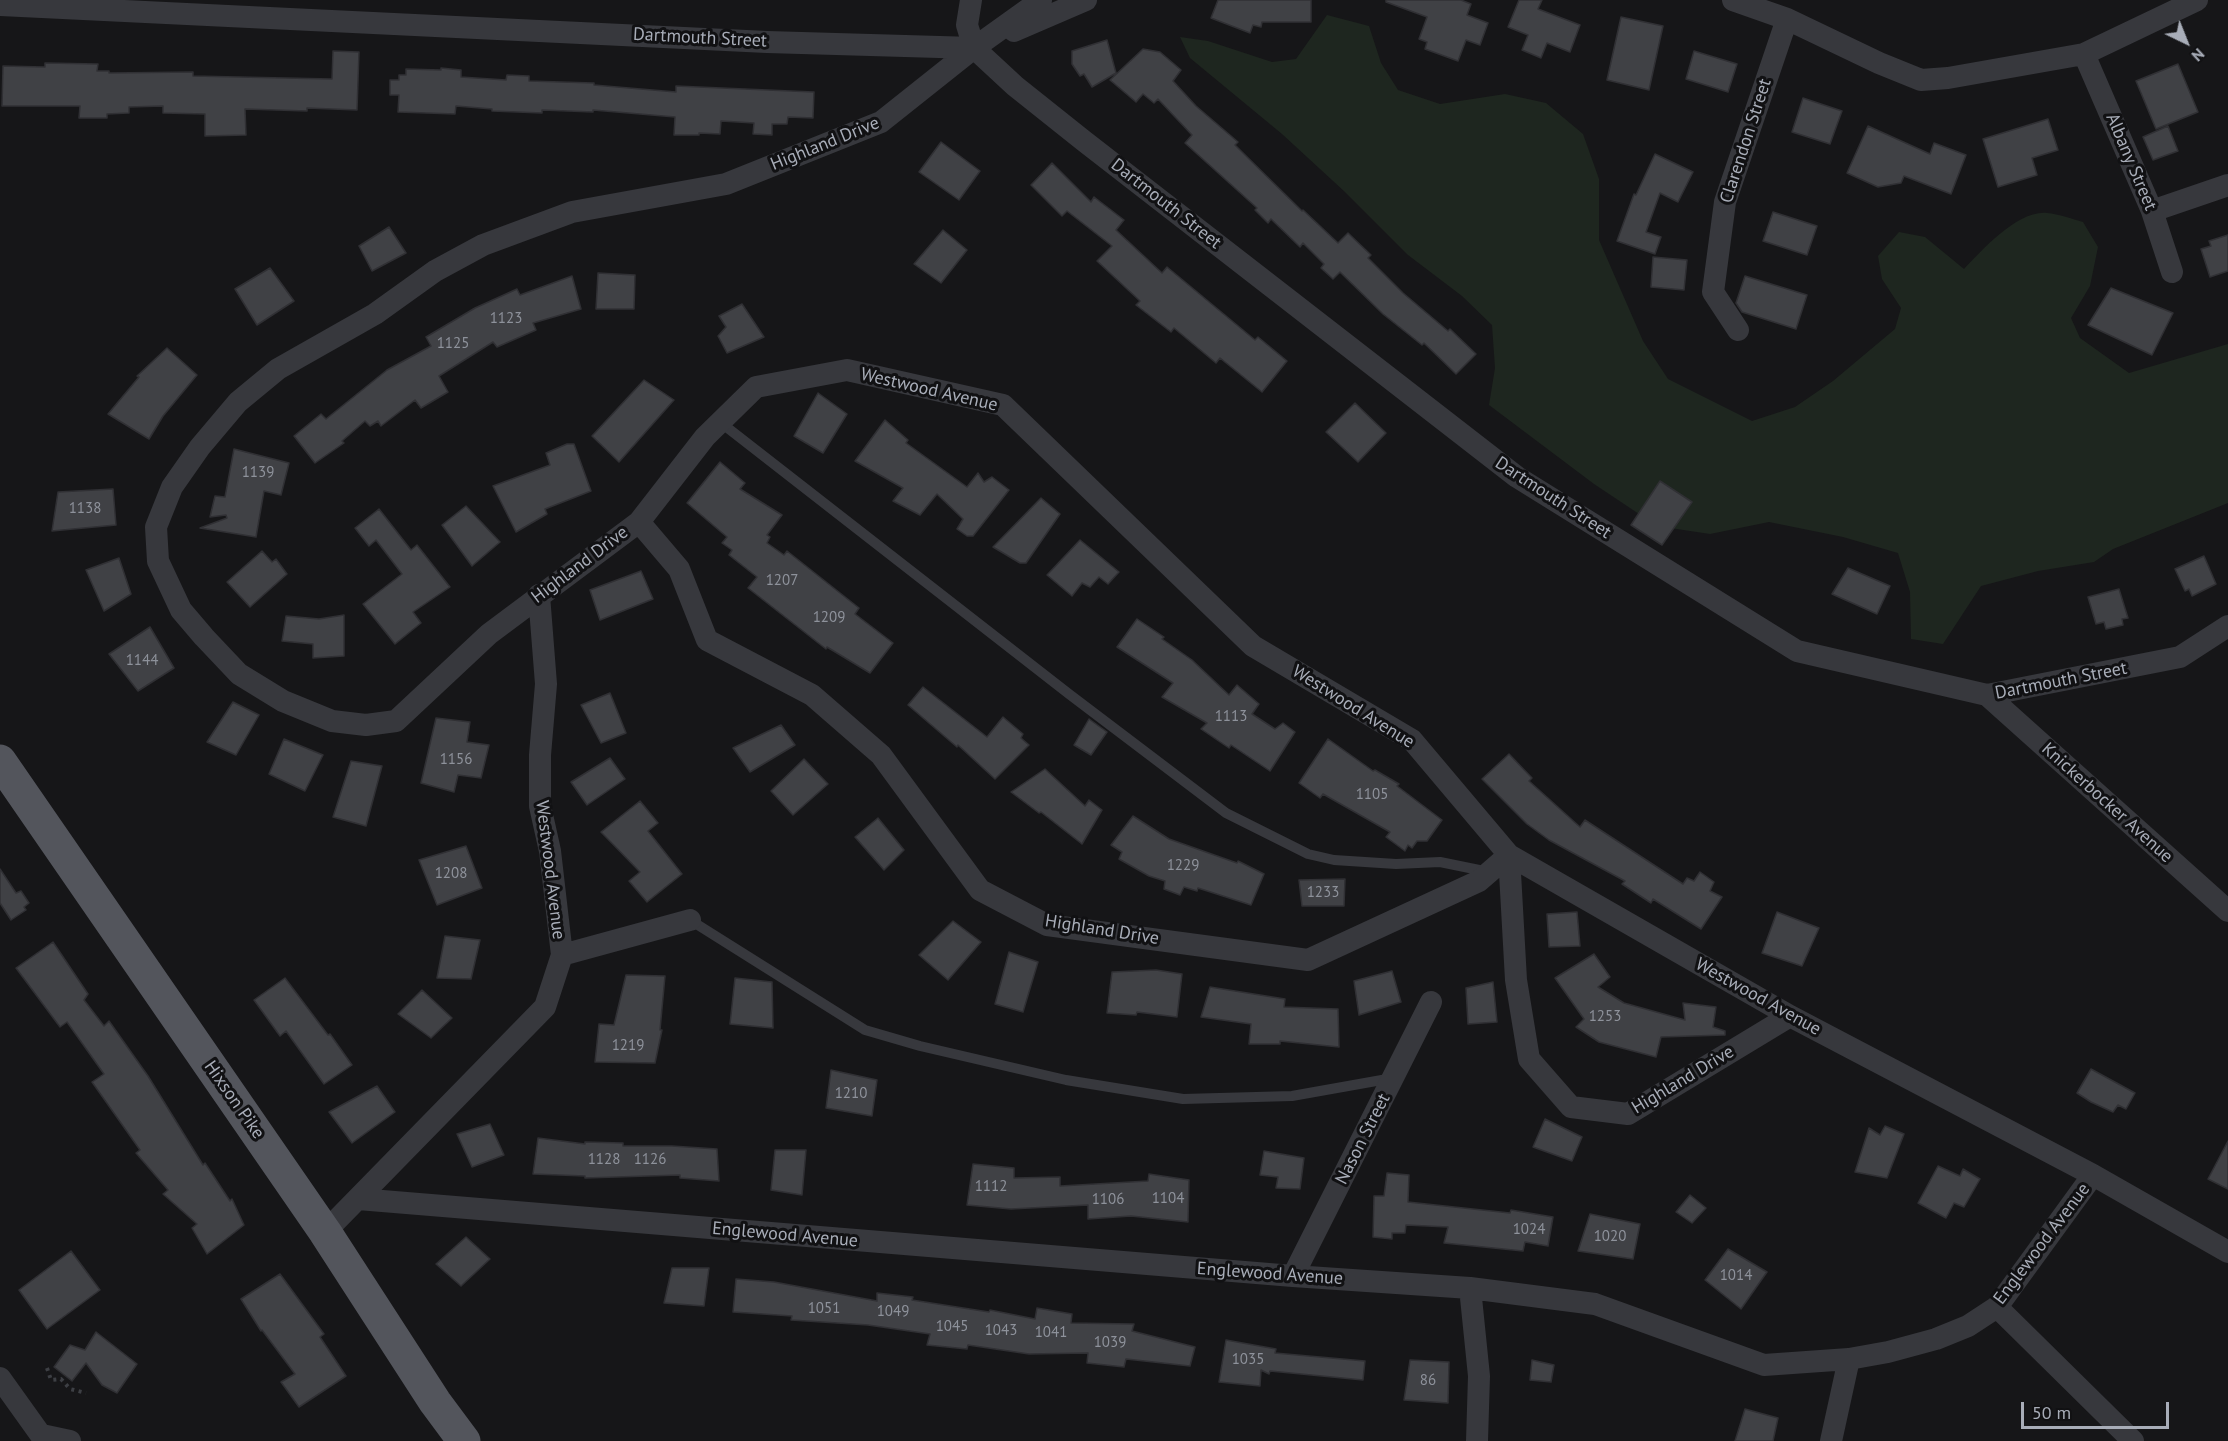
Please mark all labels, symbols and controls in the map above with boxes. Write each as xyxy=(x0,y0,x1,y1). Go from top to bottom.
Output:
north arrow xyxy=(2156,12,2216,72)
street label: Dartmouth Street xyxy=(632,24,768,52)
text: N xyxy=(2188,44,2209,66)
street label: Clarendon Street xyxy=(1716,76,1776,206)
street label: Albany Street xyxy=(2101,110,2161,214)
street label: Highland Drive xyxy=(768,112,882,176)
street label: Dartmouth Street xyxy=(1106,154,1226,254)
house number: 1123 xyxy=(490,310,522,328)
house number: 1125 xyxy=(437,335,469,353)
street label: Westwood Avenue xyxy=(858,364,1000,416)
street label: Dartmouth Street xyxy=(1491,452,1615,544)
house number: 1139 xyxy=(242,464,274,482)
house number: 1138 xyxy=(69,500,101,518)
street label: Highland Drive xyxy=(527,522,633,608)
house number: 1207 xyxy=(766,572,798,590)
house number: 1209 xyxy=(813,609,845,627)
house number: 1144 xyxy=(126,652,158,670)
street label: Dartmouth Street xyxy=(1993,658,2129,704)
street label: Westwood Avenue xyxy=(1288,661,1418,753)
house number: 1113 xyxy=(1215,708,1247,726)
street label: Knickerbocker Avenue xyxy=(2037,738,2177,868)
house number: 1156 xyxy=(440,751,472,769)
house number: 1105 xyxy=(1356,786,1388,804)
street label: Westwood Avenue xyxy=(531,799,569,941)
house number: 1229 xyxy=(1167,857,1199,875)
house number: 1208 xyxy=(435,865,467,883)
house number: 1233 xyxy=(1307,884,1339,902)
street label: Highland Drive xyxy=(1043,910,1161,950)
street label: Westwood Avenue xyxy=(1692,954,1824,1040)
house number: 1253 xyxy=(1589,1008,1621,1026)
house number: 1219 xyxy=(612,1037,644,1055)
street label: Highland Drive xyxy=(1628,1041,1738,1119)
street label: Hixson Pike xyxy=(199,1057,269,1143)
house number: 1210 xyxy=(835,1085,867,1103)
street label: Nason Street xyxy=(1331,1090,1395,1188)
house number: 1128 xyxy=(588,1151,620,1169)
house number: 1126 xyxy=(634,1151,666,1169)
house number: 1112 xyxy=(975,1178,1007,1196)
street label: Englewood Avenue xyxy=(1989,1179,2095,1309)
house number: 1104 xyxy=(1152,1190,1184,1208)
house number: 1106 xyxy=(1092,1191,1124,1209)
street label: Englewood Avenue xyxy=(711,1218,859,1252)
house number: 1024 xyxy=(1513,1221,1545,1239)
house number: 1020 xyxy=(1594,1228,1626,1246)
street label: Englewood Avenue xyxy=(1196,1258,1344,1290)
house number: 1014 xyxy=(1720,1267,1752,1285)
house number: 1051 xyxy=(808,1300,840,1318)
house number: 1049 xyxy=(877,1303,909,1321)
house number: 1045 xyxy=(936,1318,968,1336)
house number: 1043 xyxy=(985,1322,1017,1340)
house number: 1041 xyxy=(1035,1324,1067,1342)
house number: 1039 xyxy=(1094,1334,1126,1352)
house number: 1035 xyxy=(1232,1351,1264,1369)
house number: 86 xyxy=(1420,1372,1436,1390)
scale bar xyxy=(2024,1390,2172,1428)
text: 50 m xyxy=(2032,1401,2071,1424)

